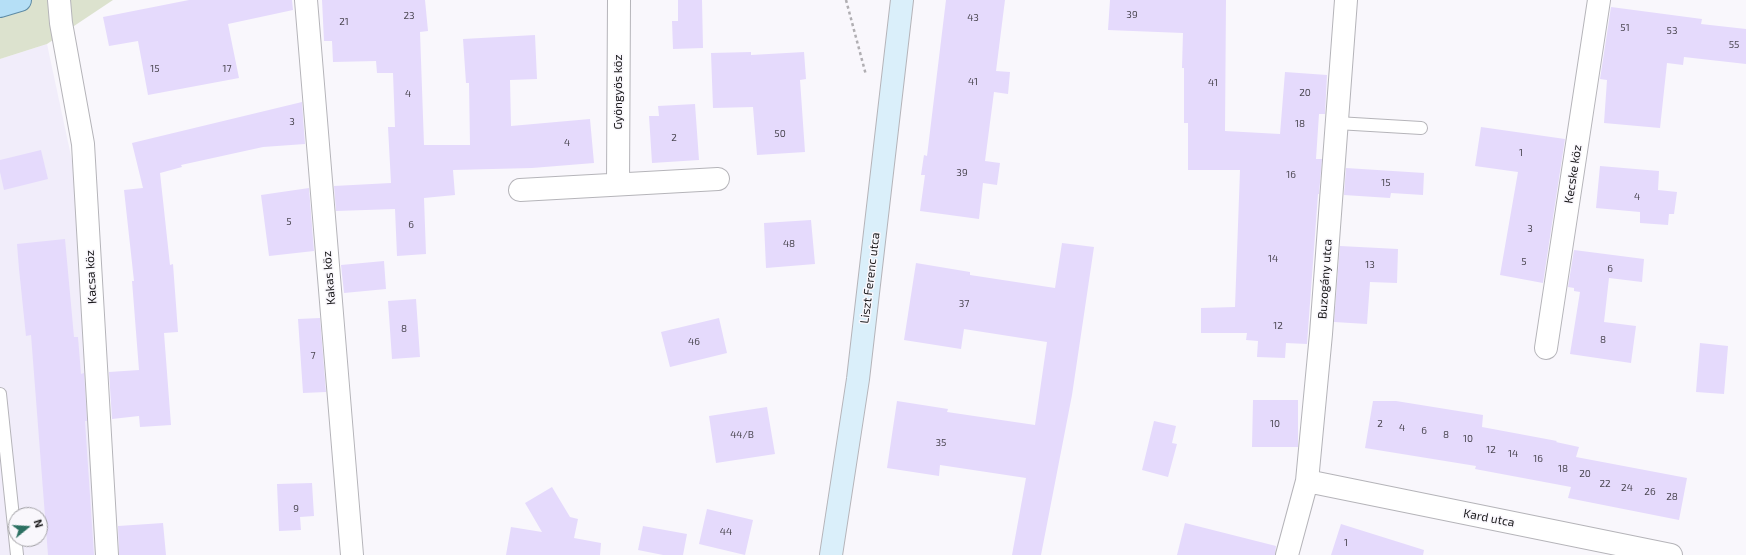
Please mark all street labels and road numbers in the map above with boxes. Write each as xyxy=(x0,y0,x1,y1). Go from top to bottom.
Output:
street label: Gyöngyös köz xyxy=(611,54,625,130)
street label: Kecske köz xyxy=(1561,144,1585,204)
street label: Liszt Ferenc utca xyxy=(857,232,883,324)
street label: Buzogány utca xyxy=(1315,238,1335,320)
street label: Kacsa köz xyxy=(82,250,100,304)
street label: Kakas köz xyxy=(319,250,339,306)
street label: Kard utca xyxy=(1462,506,1516,530)

